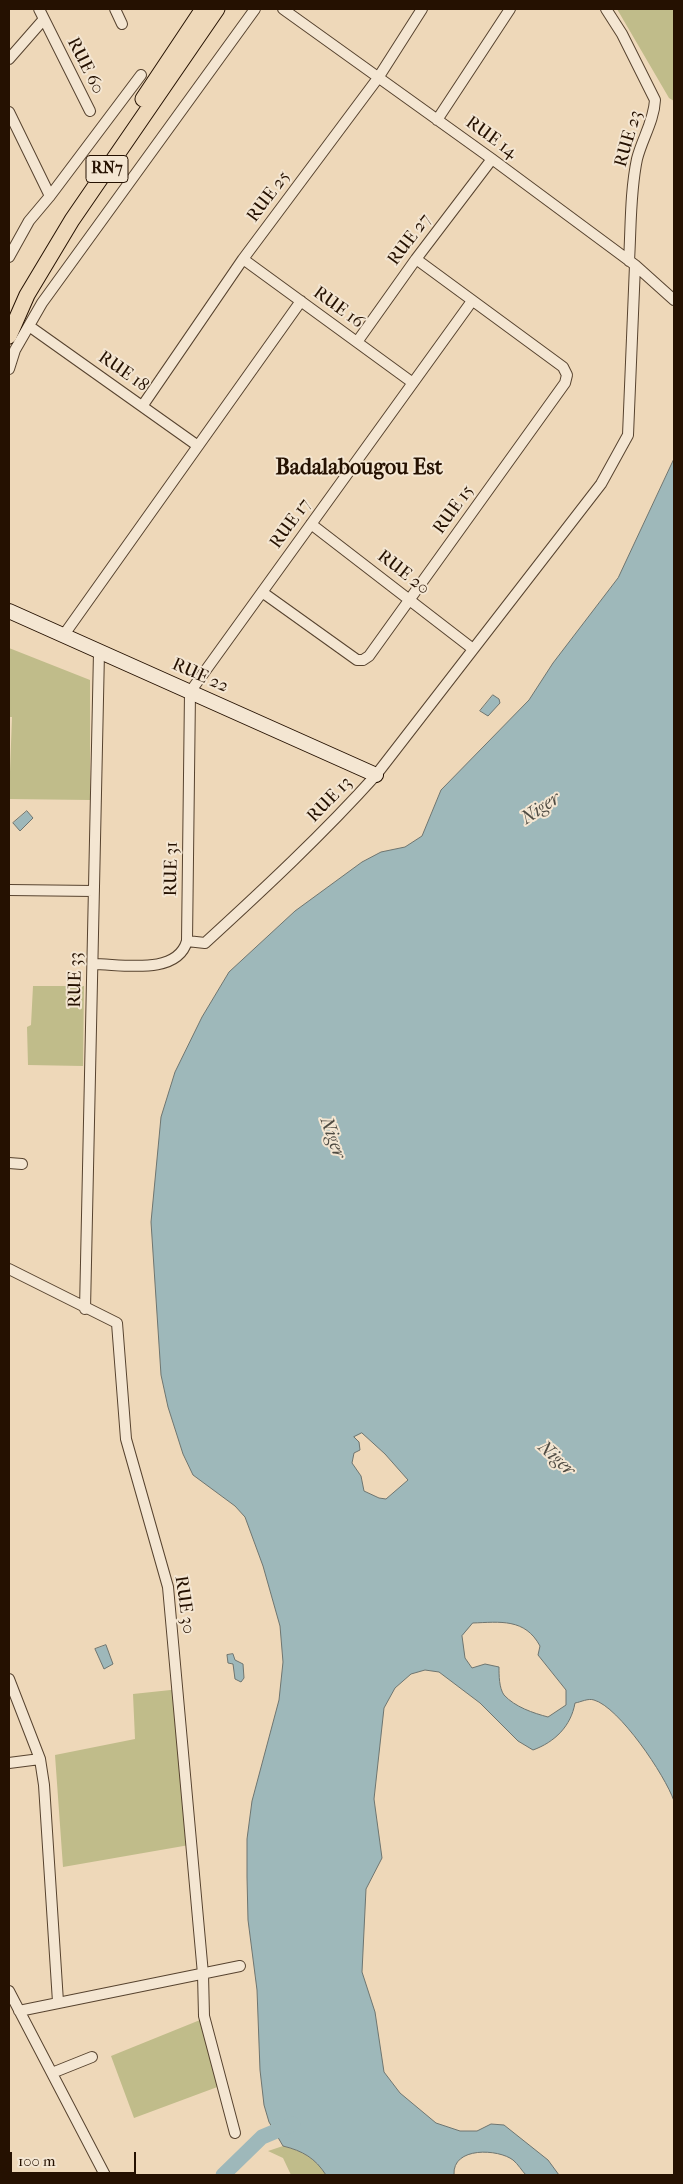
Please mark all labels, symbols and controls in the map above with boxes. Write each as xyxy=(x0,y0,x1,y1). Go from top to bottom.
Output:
street label: RUE 60 xyxy=(62,34,108,98)
street label: RUE 23 xyxy=(611,108,647,170)
street label: RUE 14 xyxy=(461,112,521,164)
road number: RN7 xyxy=(86,156,128,182)
street label: RUE 25 xyxy=(243,167,295,227)
street label: RUE 27 xyxy=(384,210,436,270)
street label: RUE 16 xyxy=(308,282,368,334)
street label: RUE 18 xyxy=(94,347,152,397)
district label: Badalabougou Est xyxy=(275,456,443,482)
street label: RUE 15 xyxy=(429,481,479,539)
street label: RUE 17 xyxy=(266,495,316,553)
street label: RUE 20 xyxy=(373,546,433,600)
street label: RUE 22 xyxy=(168,654,232,698)
street label: RUE 13 xyxy=(303,773,357,827)
water label: Niger xyxy=(517,788,565,830)
street label: RUE 31 xyxy=(161,841,183,897)
street label: RUE 33 xyxy=(65,952,87,1008)
water label: Niger xyxy=(314,1114,350,1162)
water label: Niger xyxy=(533,1436,579,1482)
street label: RUE 30 xyxy=(169,1575,199,1635)
scale bar xyxy=(12,2142,139,2174)
text: 100 m xyxy=(18,2152,56,2170)

